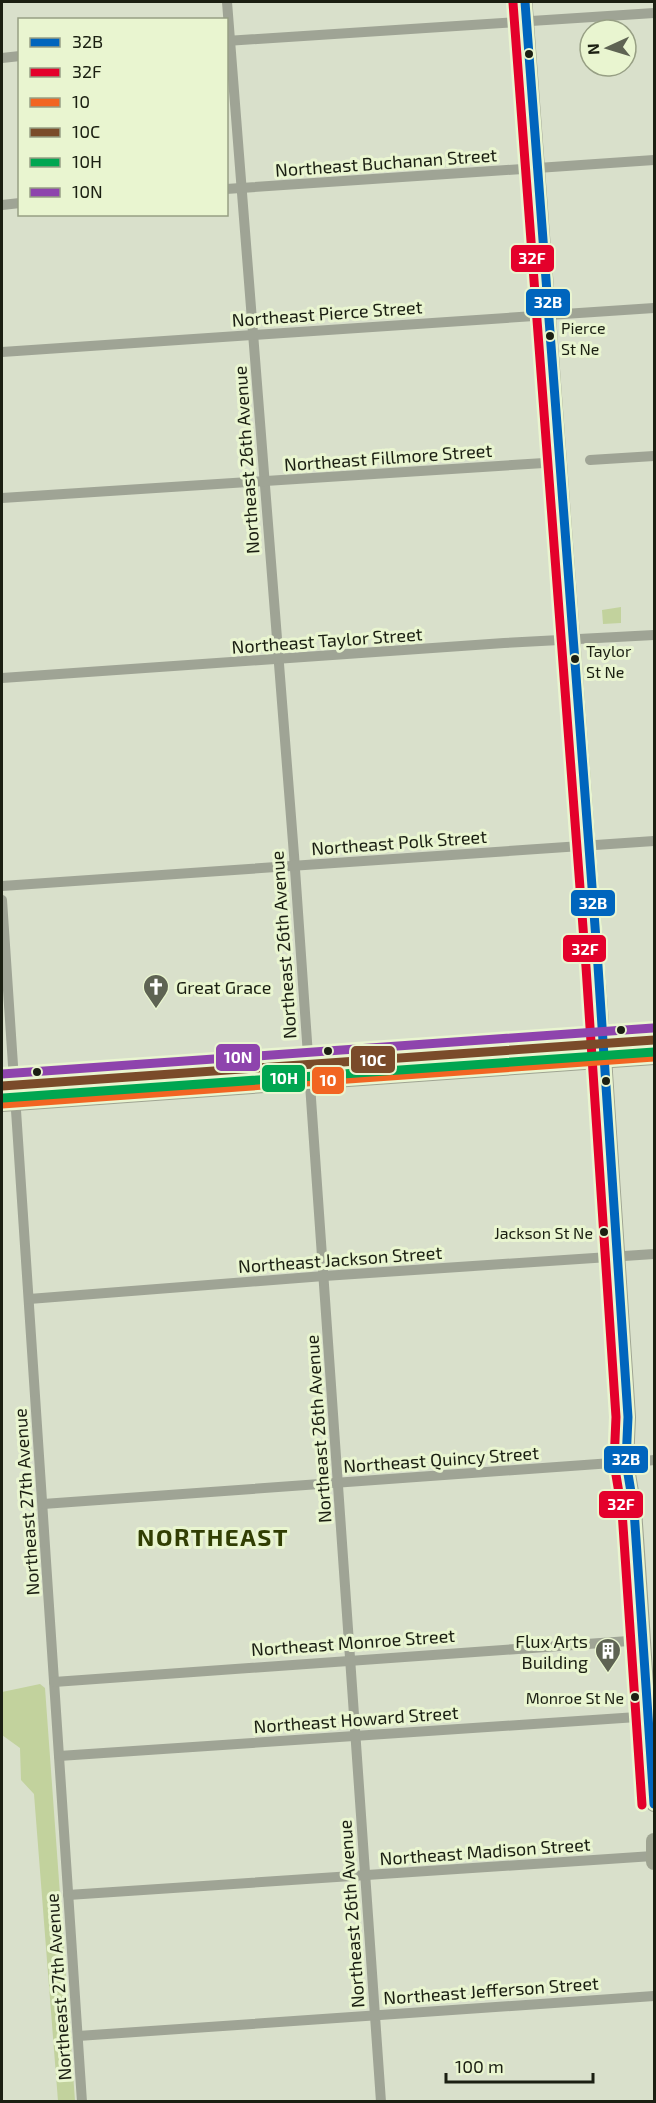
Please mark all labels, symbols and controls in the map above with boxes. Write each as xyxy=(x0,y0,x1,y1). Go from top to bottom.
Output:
legend xyxy=(18,18,228,216)
north arrow xyxy=(578,18,638,78)
text: 32B xyxy=(72,30,103,52)
text: N xyxy=(583,43,602,56)
unlabelled marker xyxy=(523,48,535,60)
text: 32F xyxy=(72,60,102,82)
text: 10 xyxy=(72,90,90,112)
text: 10C xyxy=(72,120,100,142)
street label: Northeast Buchanan Street xyxy=(274,143,498,181)
text: 10H xyxy=(72,150,102,172)
text: 10N xyxy=(72,180,103,202)
line badge: 32F xyxy=(510,244,555,273)
text: 32F xyxy=(518,248,546,267)
line badge: 32B xyxy=(525,288,571,317)
text: 32B xyxy=(534,292,562,311)
street label: Northeast Pierce Street xyxy=(231,295,423,331)
place label: Pierce St Ne xyxy=(561,318,606,358)
marker: Pierce St Ne xyxy=(544,330,556,342)
street label: Northeast 26th Avenue xyxy=(228,365,264,555)
street label: Northeast Fillmore Street xyxy=(283,439,493,475)
street label: Northeast Taylor Street xyxy=(231,622,423,658)
place label: Taylor St Ne xyxy=(586,641,632,681)
marker: Taylor St Ne xyxy=(569,653,581,665)
street label: Northeast Polk Street xyxy=(310,825,488,859)
street label: Northeast 26th Avenue xyxy=(265,850,301,1040)
line badge: 32B xyxy=(570,889,616,917)
text: 32B xyxy=(579,893,607,912)
line badge: 32F xyxy=(562,934,607,963)
text: 32F xyxy=(571,939,599,958)
church icon: Great Grace xyxy=(141,972,171,1010)
place label: Great Grace xyxy=(176,976,271,998)
unlabelled marker xyxy=(615,1024,627,1036)
line badge: 10N xyxy=(215,1043,261,1072)
unlabelled marker xyxy=(322,1045,334,1057)
line badge: 10C xyxy=(350,1045,396,1074)
text: 10N xyxy=(224,1047,252,1066)
text: 10C xyxy=(360,1050,386,1069)
line badge: 10H xyxy=(261,1064,306,1093)
unlabelled marker xyxy=(31,1066,43,1078)
line badge: 10 xyxy=(311,1066,345,1095)
text: 10H xyxy=(270,1068,298,1087)
text: 10 xyxy=(319,1070,337,1089)
unlabelled marker xyxy=(600,1075,612,1087)
place label: Jackson St Ne xyxy=(494,1223,593,1242)
marker: Jackson St Ne xyxy=(598,1226,610,1238)
street label: Northeast Jackson Street xyxy=(237,1241,443,1277)
street label: Northeast 26th Avenue xyxy=(300,1334,336,1524)
street label: Northeast 27th Avenue xyxy=(8,1408,44,1596)
street label: Northeast Quincy Street xyxy=(342,1441,540,1477)
line badge: 32B xyxy=(603,1445,649,1474)
text: 32B xyxy=(612,1449,640,1468)
line badge: 32F xyxy=(598,1490,644,1519)
text: 32F xyxy=(607,1494,635,1513)
district label: NORTHEAST xyxy=(137,1522,289,1551)
street label: Northeast Monroe Street xyxy=(250,1624,456,1660)
place label: Flux Arts Building xyxy=(515,1630,588,1673)
building icon: Flux Arts Building xyxy=(593,1636,623,1674)
place label: Monroe St Ne xyxy=(526,1688,624,1707)
marker: Monroe St Ne xyxy=(629,1691,641,1703)
street label: Northeast Howard Street xyxy=(253,1701,459,1737)
street label: Northeast 26th Avenue xyxy=(333,1819,369,2009)
street label: Northeast Madison Street xyxy=(379,1833,591,1869)
street label: Northeast 27th Avenue xyxy=(40,1893,76,2081)
street label: Northeast Jefferson Street xyxy=(383,1971,600,2009)
scale bar xyxy=(446,2046,593,2084)
text: 100 m xyxy=(455,2055,504,2077)

